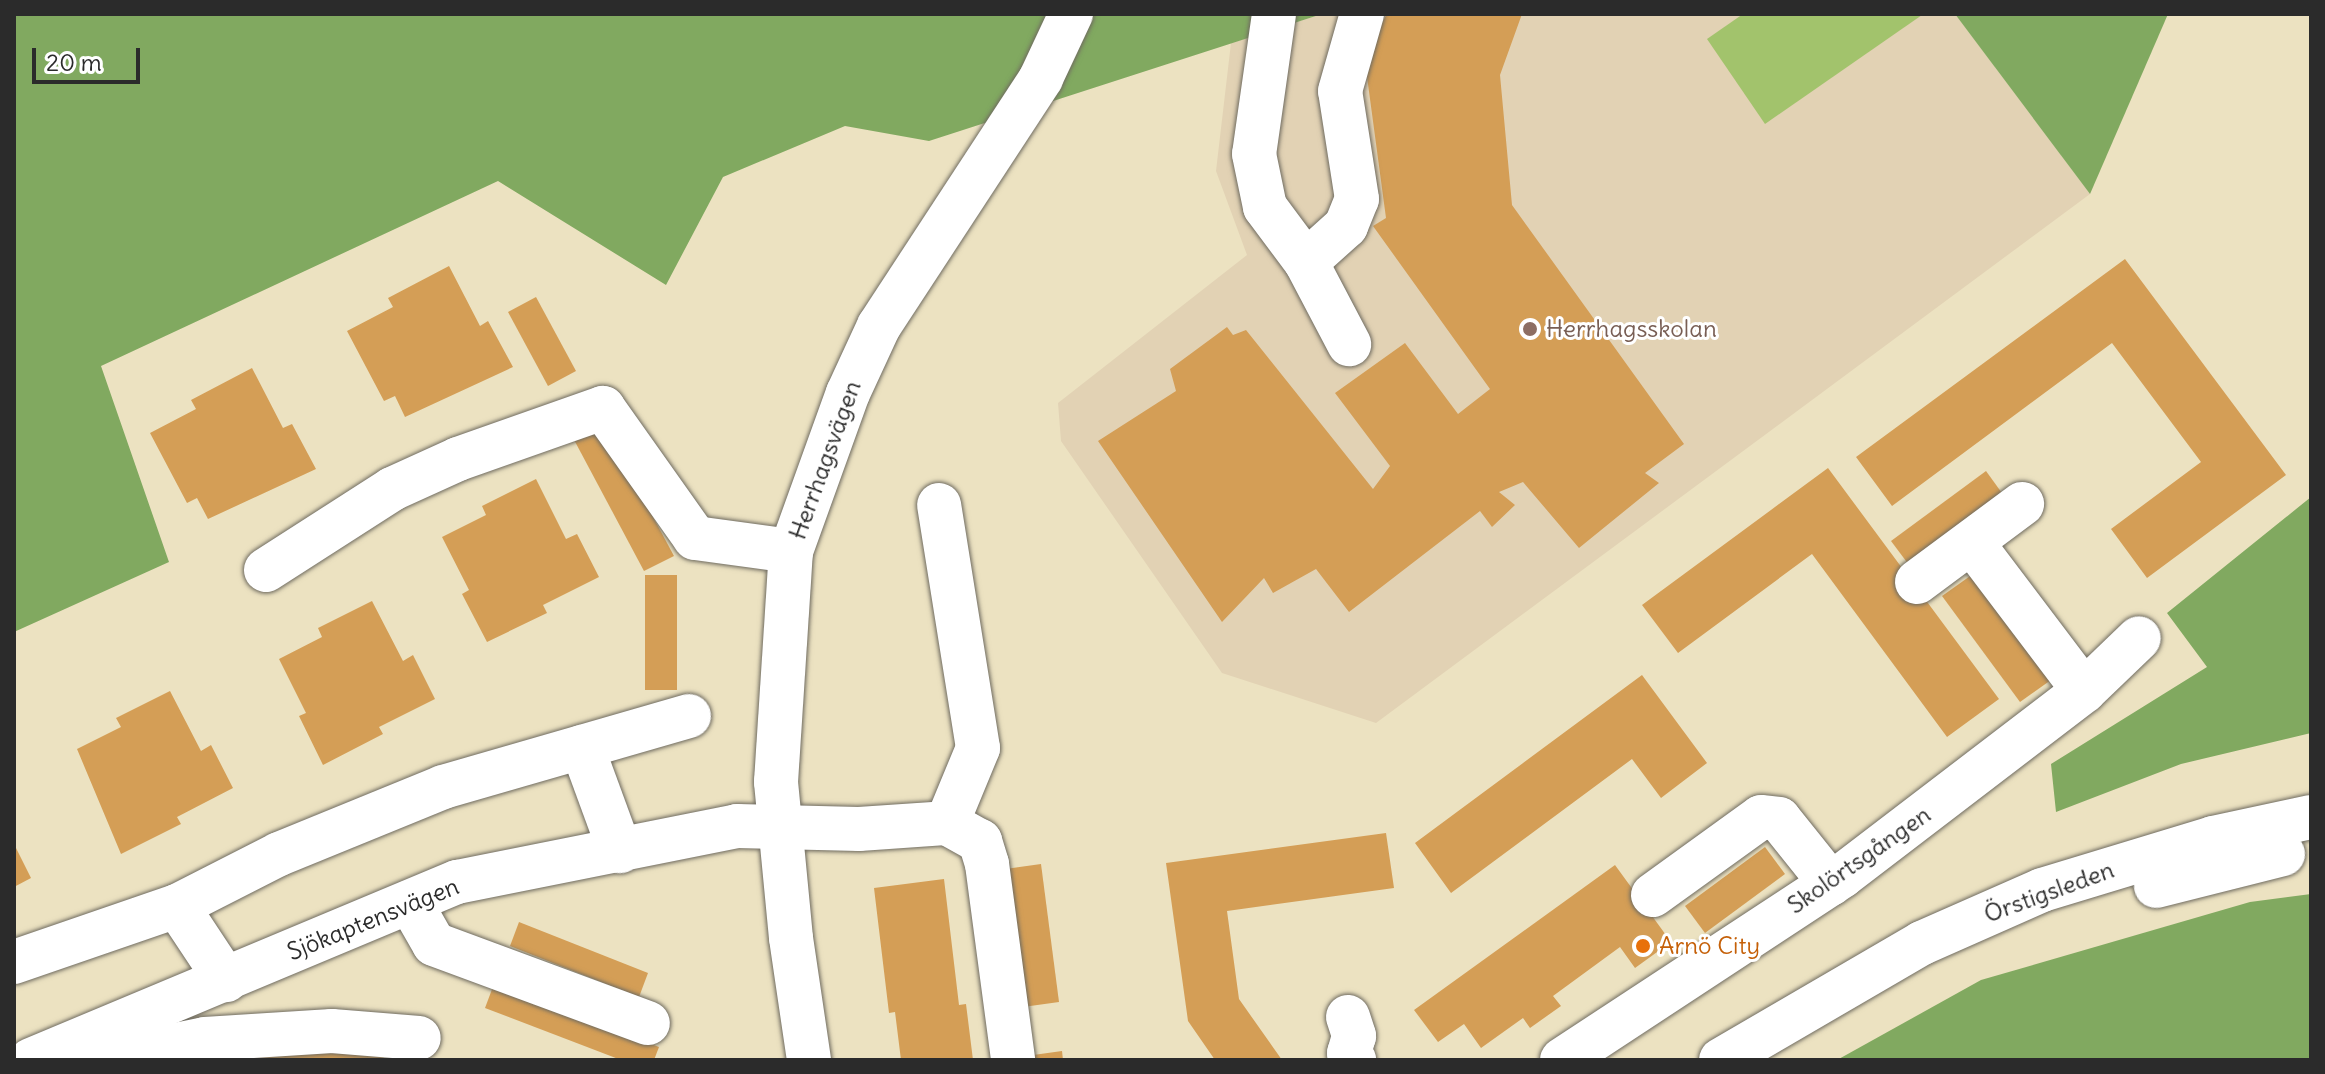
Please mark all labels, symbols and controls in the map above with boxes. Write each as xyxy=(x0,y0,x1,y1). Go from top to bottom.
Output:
scale bar xyxy=(36,32,144,82)
text: 20 m xyxy=(46,47,102,77)
place label: Herrhagsskolan xyxy=(1546,315,1717,343)
marker: Herrhagsskolan xyxy=(1521,320,1539,338)
street label: Herrhagsvägen xyxy=(783,377,867,543)
street label: Skolörtsgången xyxy=(1782,800,1936,920)
street label: Örstigsleden xyxy=(1980,855,2118,929)
street label: Sjökaptensvägen xyxy=(283,871,463,967)
place label: Arnö City xyxy=(1659,932,1760,960)
marker: Arnö City xyxy=(1634,937,1652,955)

